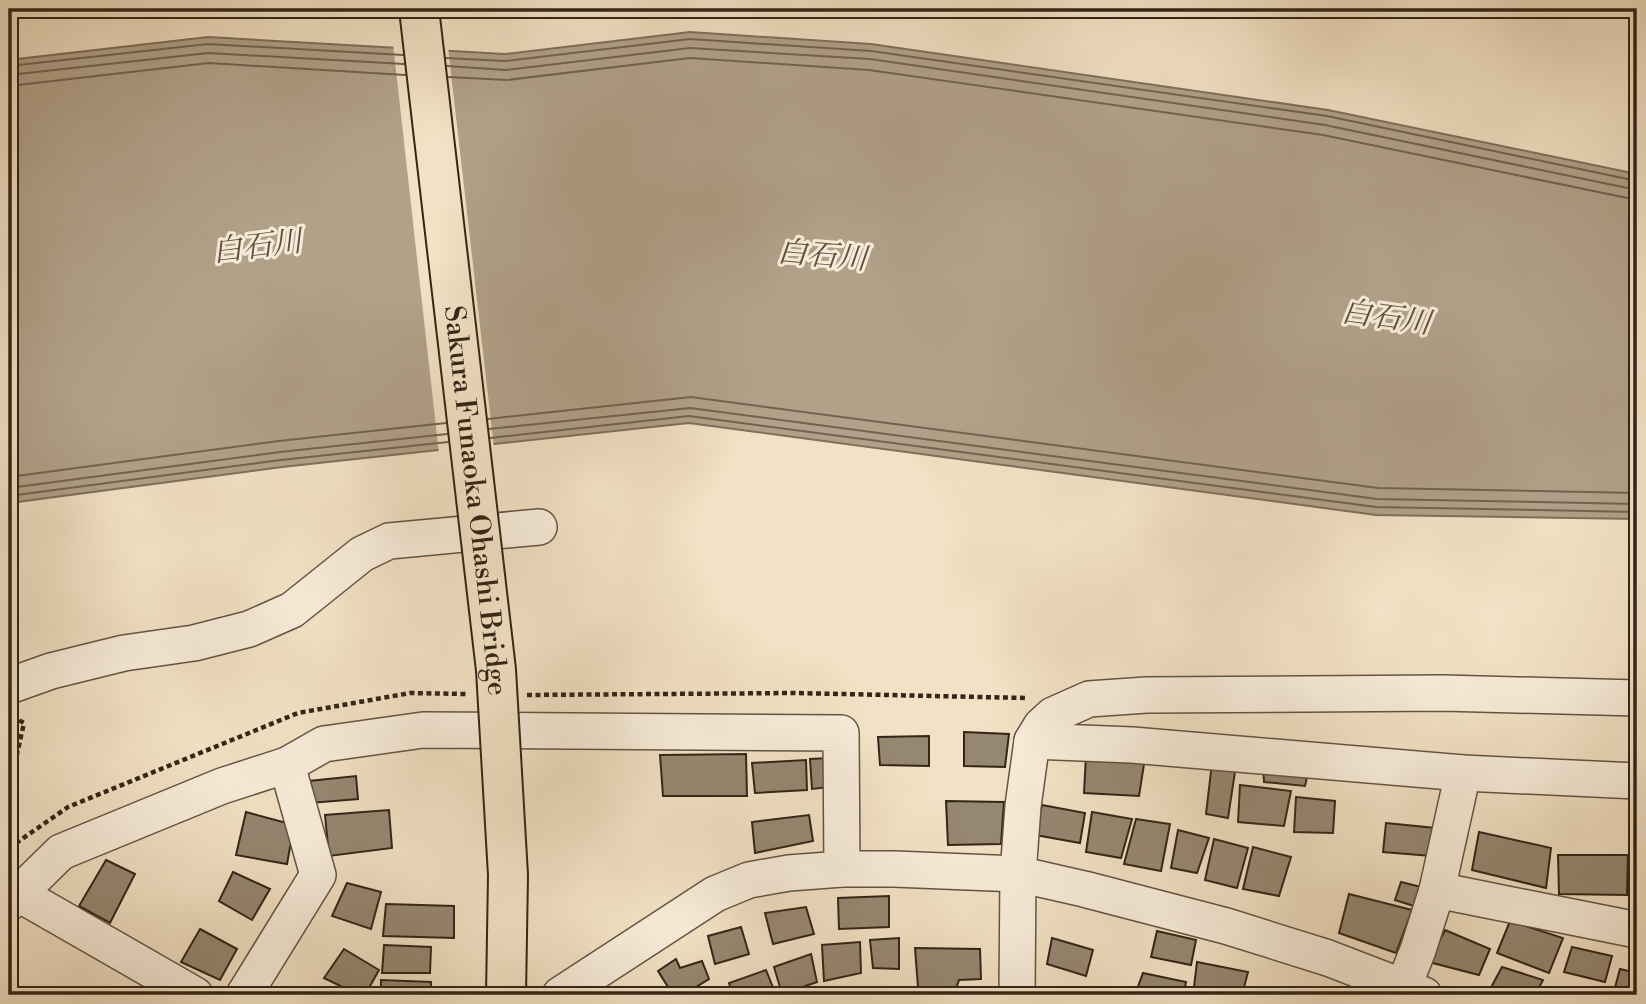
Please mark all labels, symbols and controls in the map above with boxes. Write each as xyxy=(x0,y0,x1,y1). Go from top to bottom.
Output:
water label: 白石川 xyxy=(210,222,307,271)
water label: 白石川 xyxy=(776,233,871,279)
water label: 白石川 xyxy=(1339,293,1436,343)
street label: Sakura Funaoka Ohashi Bridge xyxy=(436,304,515,697)

